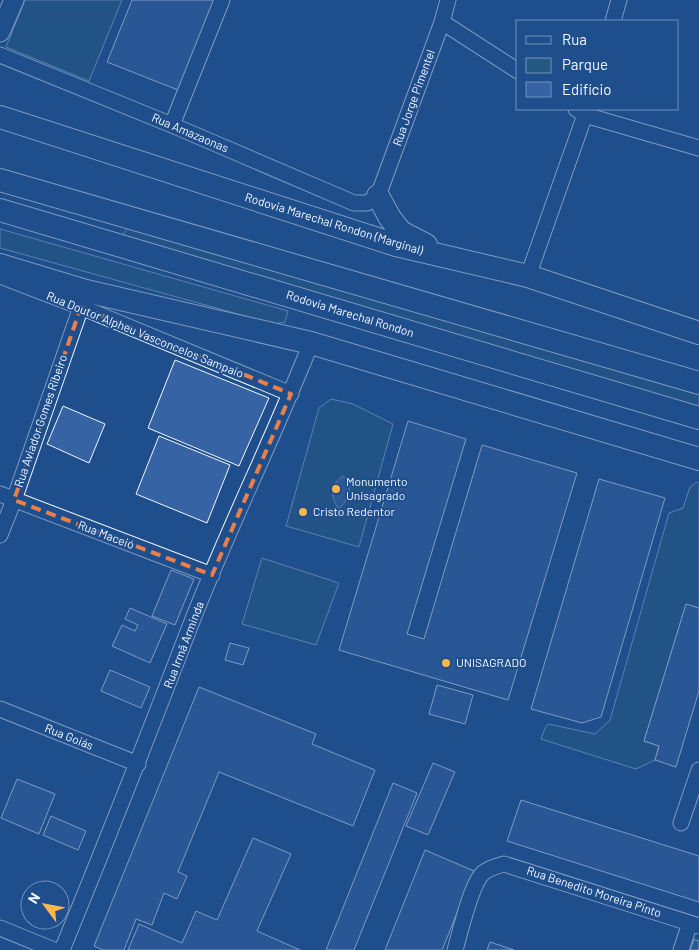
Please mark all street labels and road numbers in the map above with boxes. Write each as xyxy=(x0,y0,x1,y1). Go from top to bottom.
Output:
street label: Rua Jorge Pimentel xyxy=(389,48,437,148)
street label: Rua Amazaonas xyxy=(150,110,231,155)
street label: Rodovia Marechal Rondon (Marginal) xyxy=(243,189,426,257)
street label: Rodovia Marechal Rondon xyxy=(285,287,416,339)
street label: Rua Doutor Alpheu Vasconcelos Sampaio xyxy=(45,288,246,380)
street label: Rua Aviador Gomes Ribeiro xyxy=(11,353,69,489)
street label: Rua Maceió xyxy=(76,517,136,551)
street label: Rua Irmã Arminda xyxy=(160,599,206,690)
street label: Rua Goiás xyxy=(43,720,96,752)
street label: Rua Benedito Moreira Pinto xyxy=(525,863,663,919)

